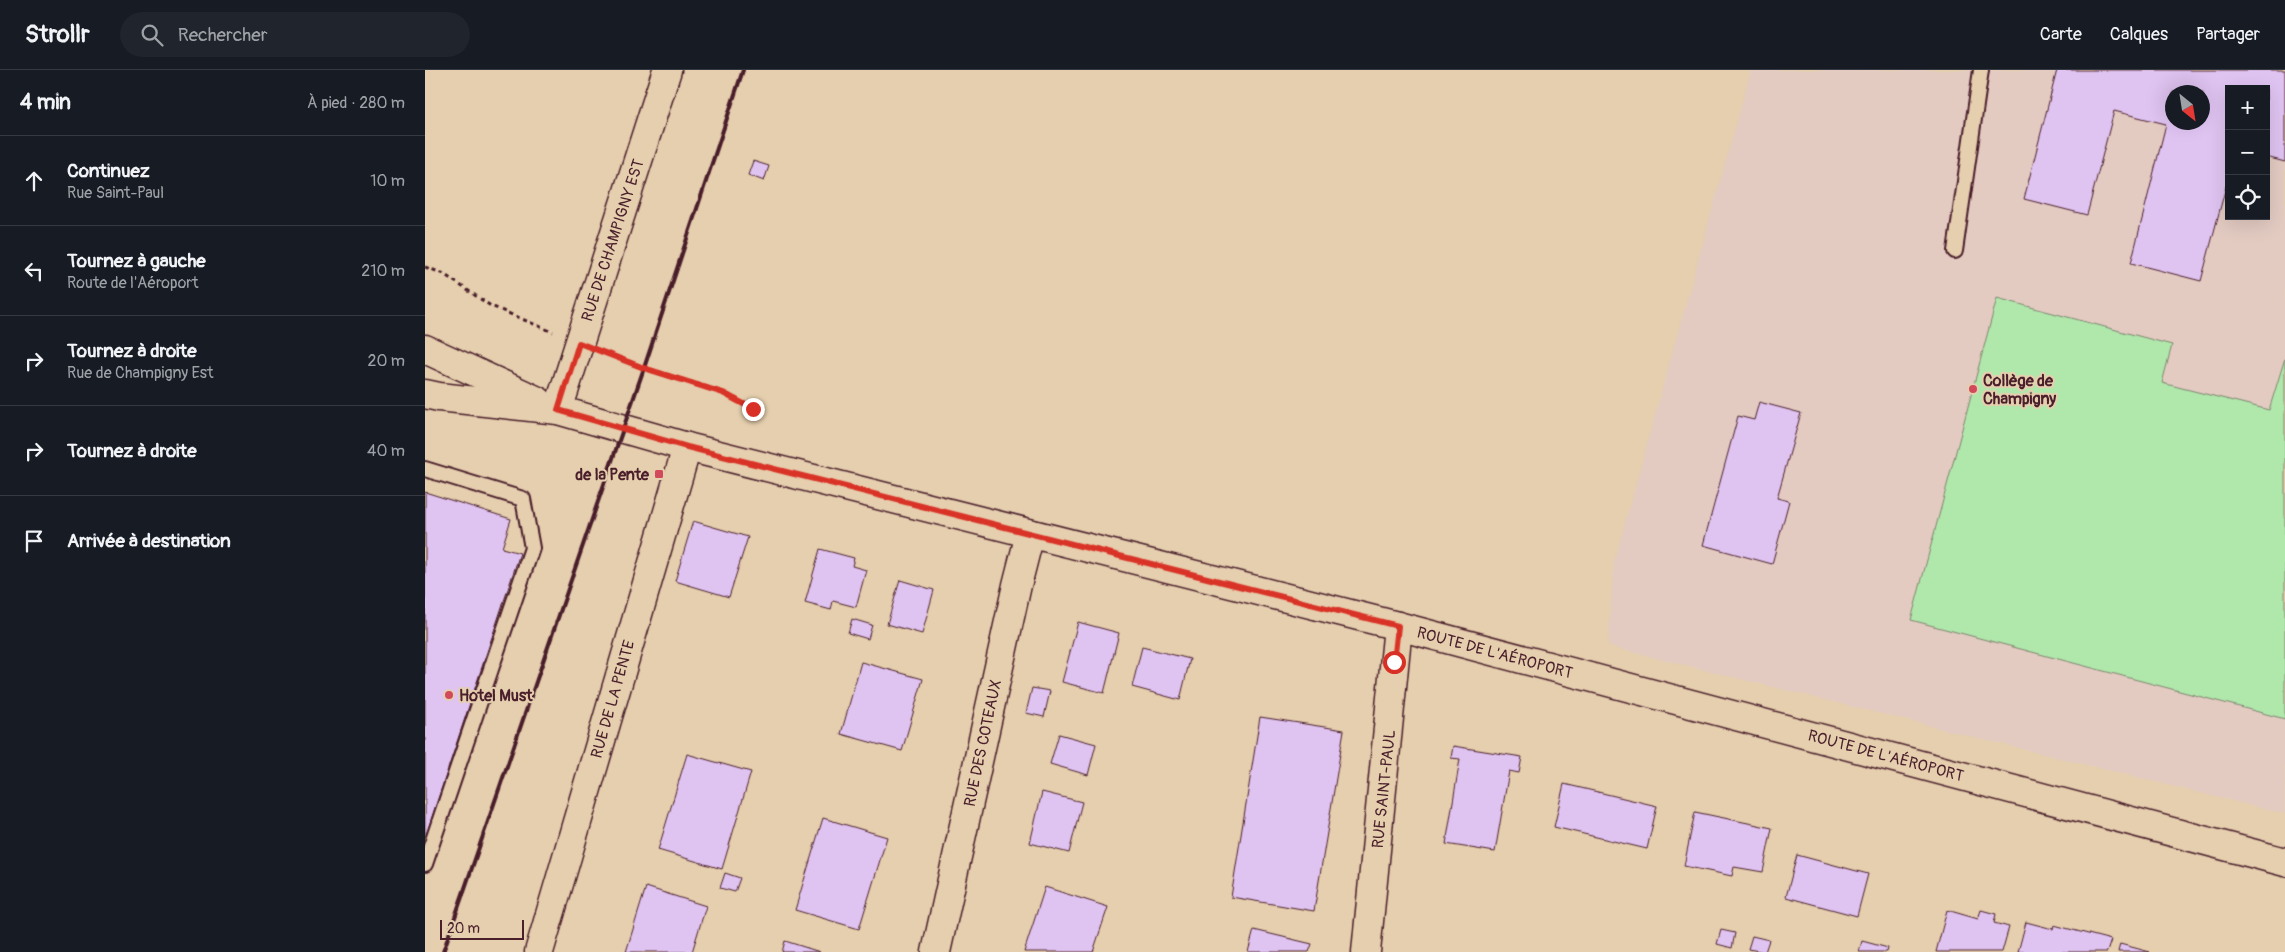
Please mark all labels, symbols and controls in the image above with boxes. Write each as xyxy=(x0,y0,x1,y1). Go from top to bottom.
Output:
search box xyxy=(120,12,470,57)
text: Strollr xyxy=(25,20,90,49)
icon: search xyxy=(138,21,166,49)
text: Rechercher xyxy=(178,23,267,47)
text: Carte xyxy=(2040,23,2082,46)
text: Calques xyxy=(2110,23,2168,46)
text: Partager xyxy=(2196,23,2260,46)
north arrow xyxy=(2165,85,2210,130)
map controls xyxy=(2225,85,2270,220)
button: + xyxy=(2225,85,2270,130)
text: 4 min xyxy=(20,89,71,116)
text: À pied · 280 m xyxy=(307,93,405,113)
button: − xyxy=(2225,130,2270,175)
street label: RUE DE CHAMPIGNY EST xyxy=(577,157,649,324)
text: Continuez xyxy=(67,159,150,183)
icon: ahead xyxy=(20,167,48,195)
text: 10 m xyxy=(370,171,405,191)
button: locate xyxy=(2225,175,2270,220)
text: Rue Saint-Paul xyxy=(67,183,164,203)
text: Tournez à gauche xyxy=(67,249,206,273)
icon: left xyxy=(20,257,48,285)
text: 210 m xyxy=(361,261,405,281)
text: Route de l'Aéroport xyxy=(67,273,198,293)
text: Tournez à droite xyxy=(67,339,197,363)
icon: right xyxy=(20,347,48,375)
text: 20 m xyxy=(367,351,405,371)
text: Rue de Champigny Est xyxy=(67,363,213,383)
place label: Collège de Champigny xyxy=(1983,371,2056,409)
marker: Collège de Champigny xyxy=(1967,383,1979,395)
route end xyxy=(742,398,765,421)
icon: right xyxy=(20,437,48,465)
text: Tournez à droite xyxy=(67,439,197,463)
text: 40 m xyxy=(367,441,405,461)
place label: de la Pente xyxy=(575,465,650,485)
marker: de la Pente xyxy=(653,468,665,480)
icon: arrive xyxy=(20,527,48,555)
text: Arrivée à destination xyxy=(67,529,231,553)
street label: ROUTE DE L'AÉROPORT xyxy=(1415,623,1575,683)
street label: RUE DE LA PENTE xyxy=(587,638,639,761)
route start xyxy=(1383,651,1406,674)
street label: RUE DES COTEAUX xyxy=(960,678,1006,809)
place label: Hotel Must xyxy=(459,686,533,706)
marker: Hotel Must xyxy=(443,689,455,701)
street label: ROUTE DE L'AÉROPORT xyxy=(1806,726,1966,786)
street label: RUE SAINT-PAUL xyxy=(1368,729,1400,849)
scale bar xyxy=(440,917,524,940)
text: 20 m xyxy=(447,920,480,937)

